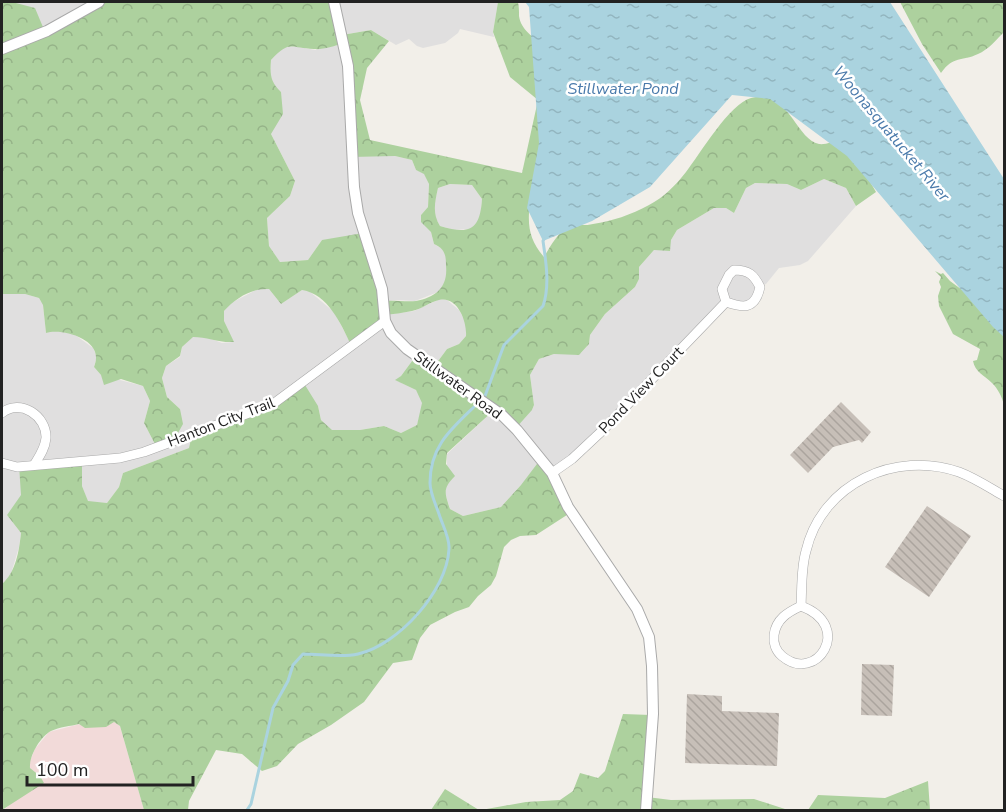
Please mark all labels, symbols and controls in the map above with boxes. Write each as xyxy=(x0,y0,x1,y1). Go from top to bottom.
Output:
water label: Woonasquatucket River xyxy=(828,61,956,207)
water label: Stillwater Pond xyxy=(567,78,679,100)
street label: Pond View Court xyxy=(594,341,688,438)
street label: Stillwater Road xyxy=(410,346,506,424)
street label: Hanton City Trail xyxy=(165,392,278,452)
scale bar xyxy=(27,749,194,787)
text: 100 m xyxy=(36,758,88,782)

